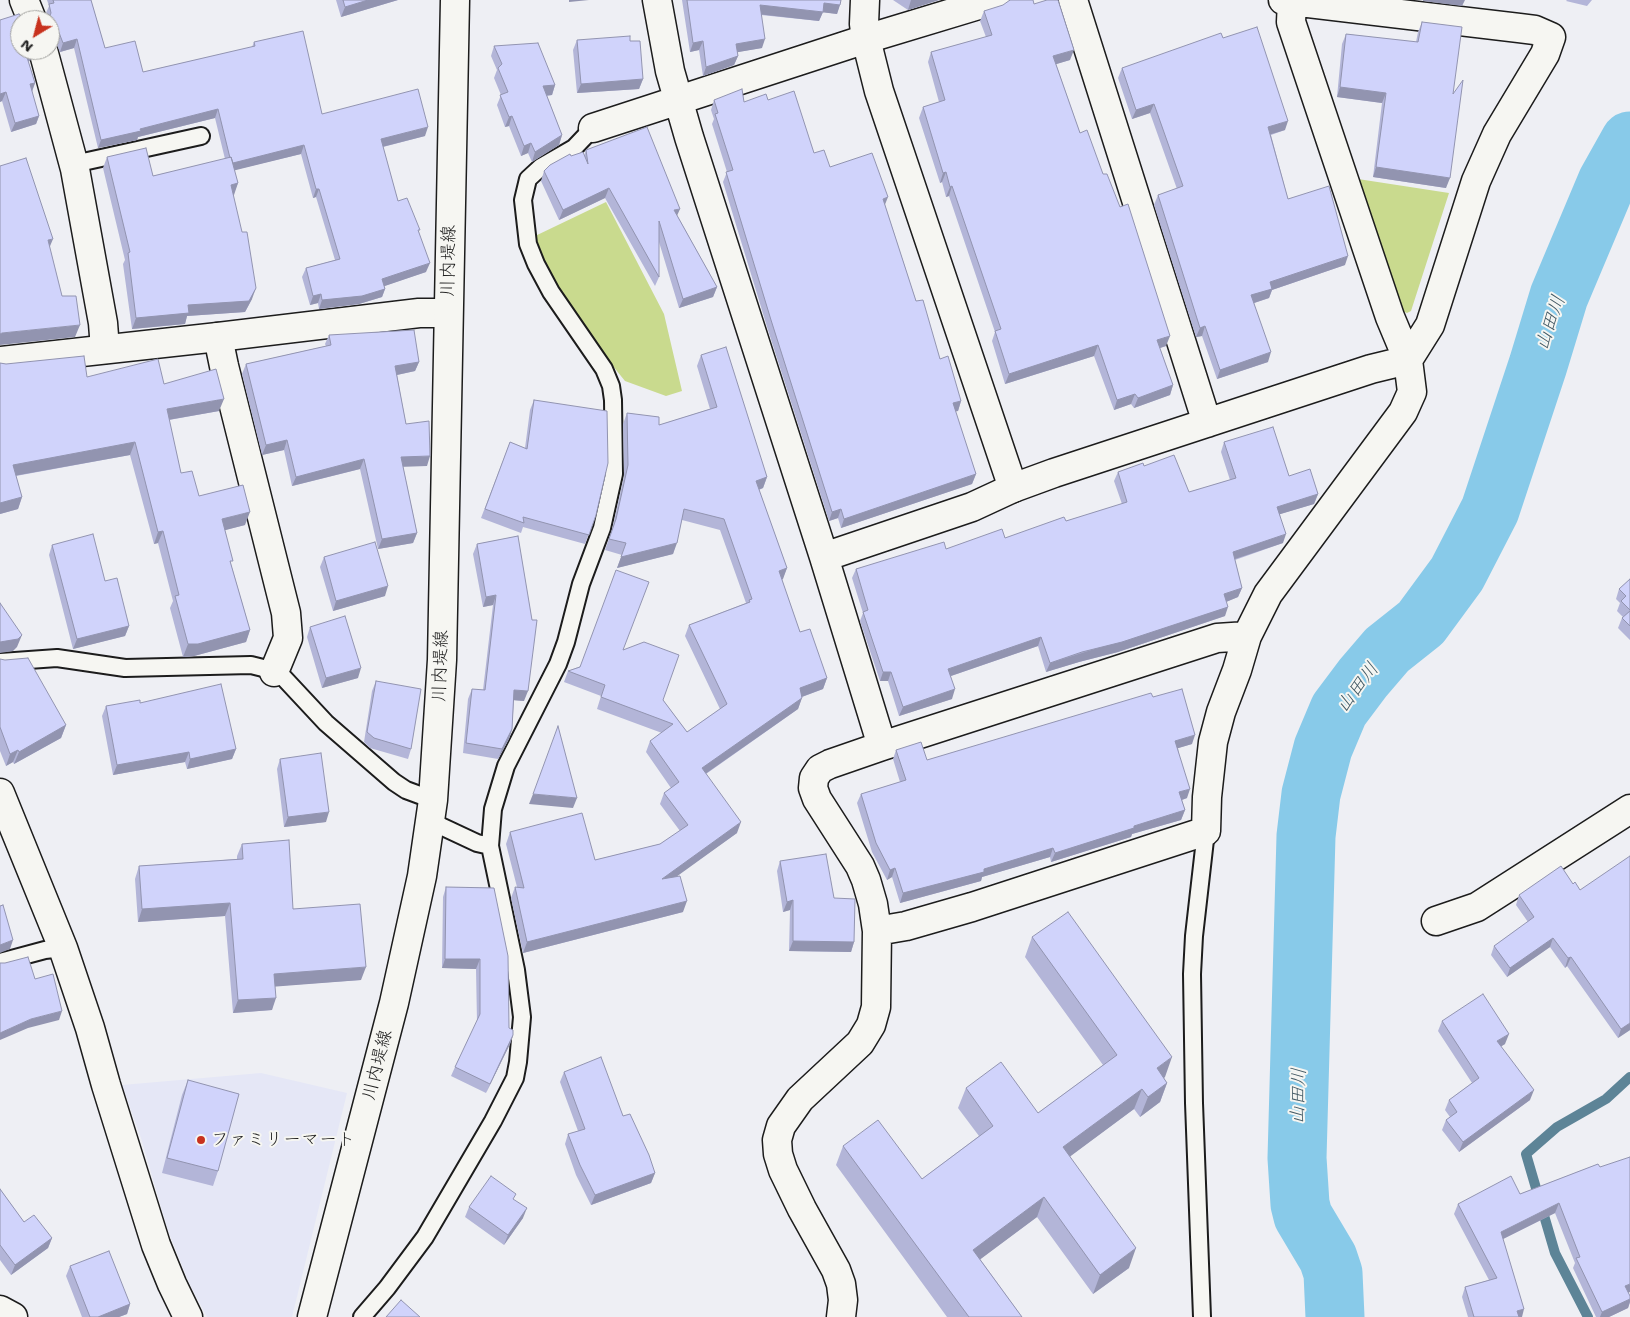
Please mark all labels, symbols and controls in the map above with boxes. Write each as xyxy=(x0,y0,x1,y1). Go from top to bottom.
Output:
north arrow xyxy=(10,10,60,60)
text: N xyxy=(17,36,36,57)
street label: 川内堤線 xyxy=(438,225,460,297)
water label: 山田川 xyxy=(1531,292,1571,354)
street label: 川内堤線 xyxy=(429,630,453,702)
water label: 山田川 xyxy=(1332,658,1384,718)
street label: 川内堤線 xyxy=(359,1027,397,1103)
water label: 山田川 xyxy=(1287,1067,1311,1125)
place label: ファミリーマート xyxy=(211,1129,355,1151)
marker: ファミリーマート xyxy=(195,1134,207,1146)

